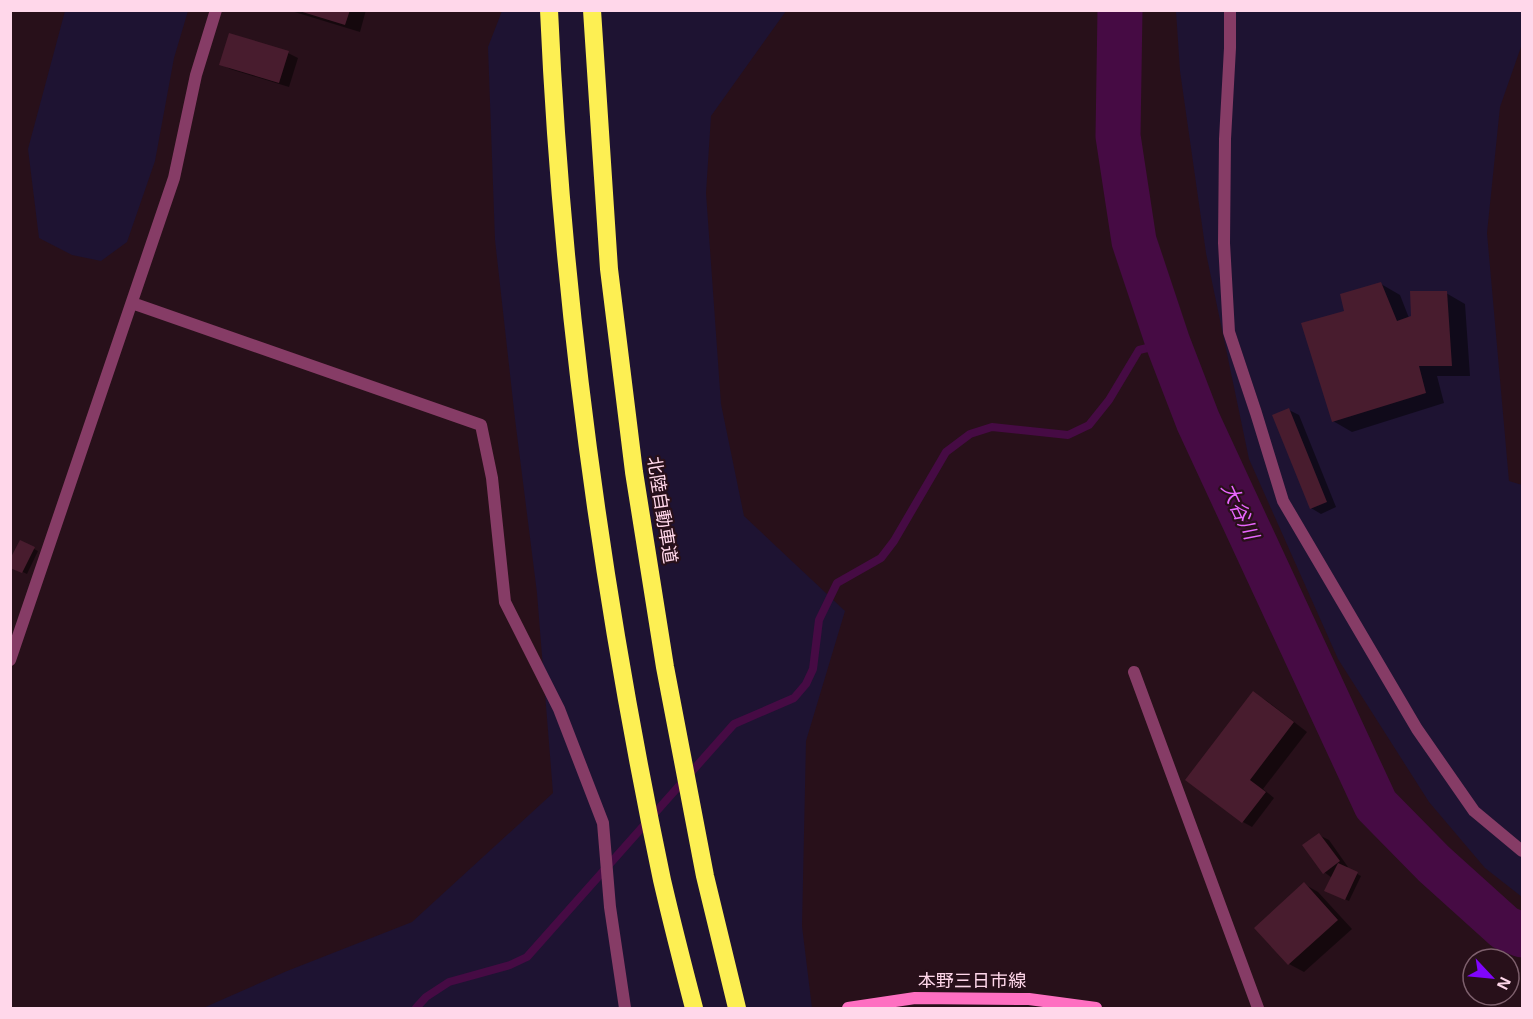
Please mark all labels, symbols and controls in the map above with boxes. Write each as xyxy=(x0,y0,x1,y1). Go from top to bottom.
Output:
street label: 北陸自動車道 xyxy=(644,455,680,565)
water label: 大谷川 xyxy=(1217,479,1263,545)
north arrow xyxy=(1461,947,1521,1007)
street label: 本野三日市線 xyxy=(918,971,1026,991)
text: N xyxy=(1494,974,1514,992)

